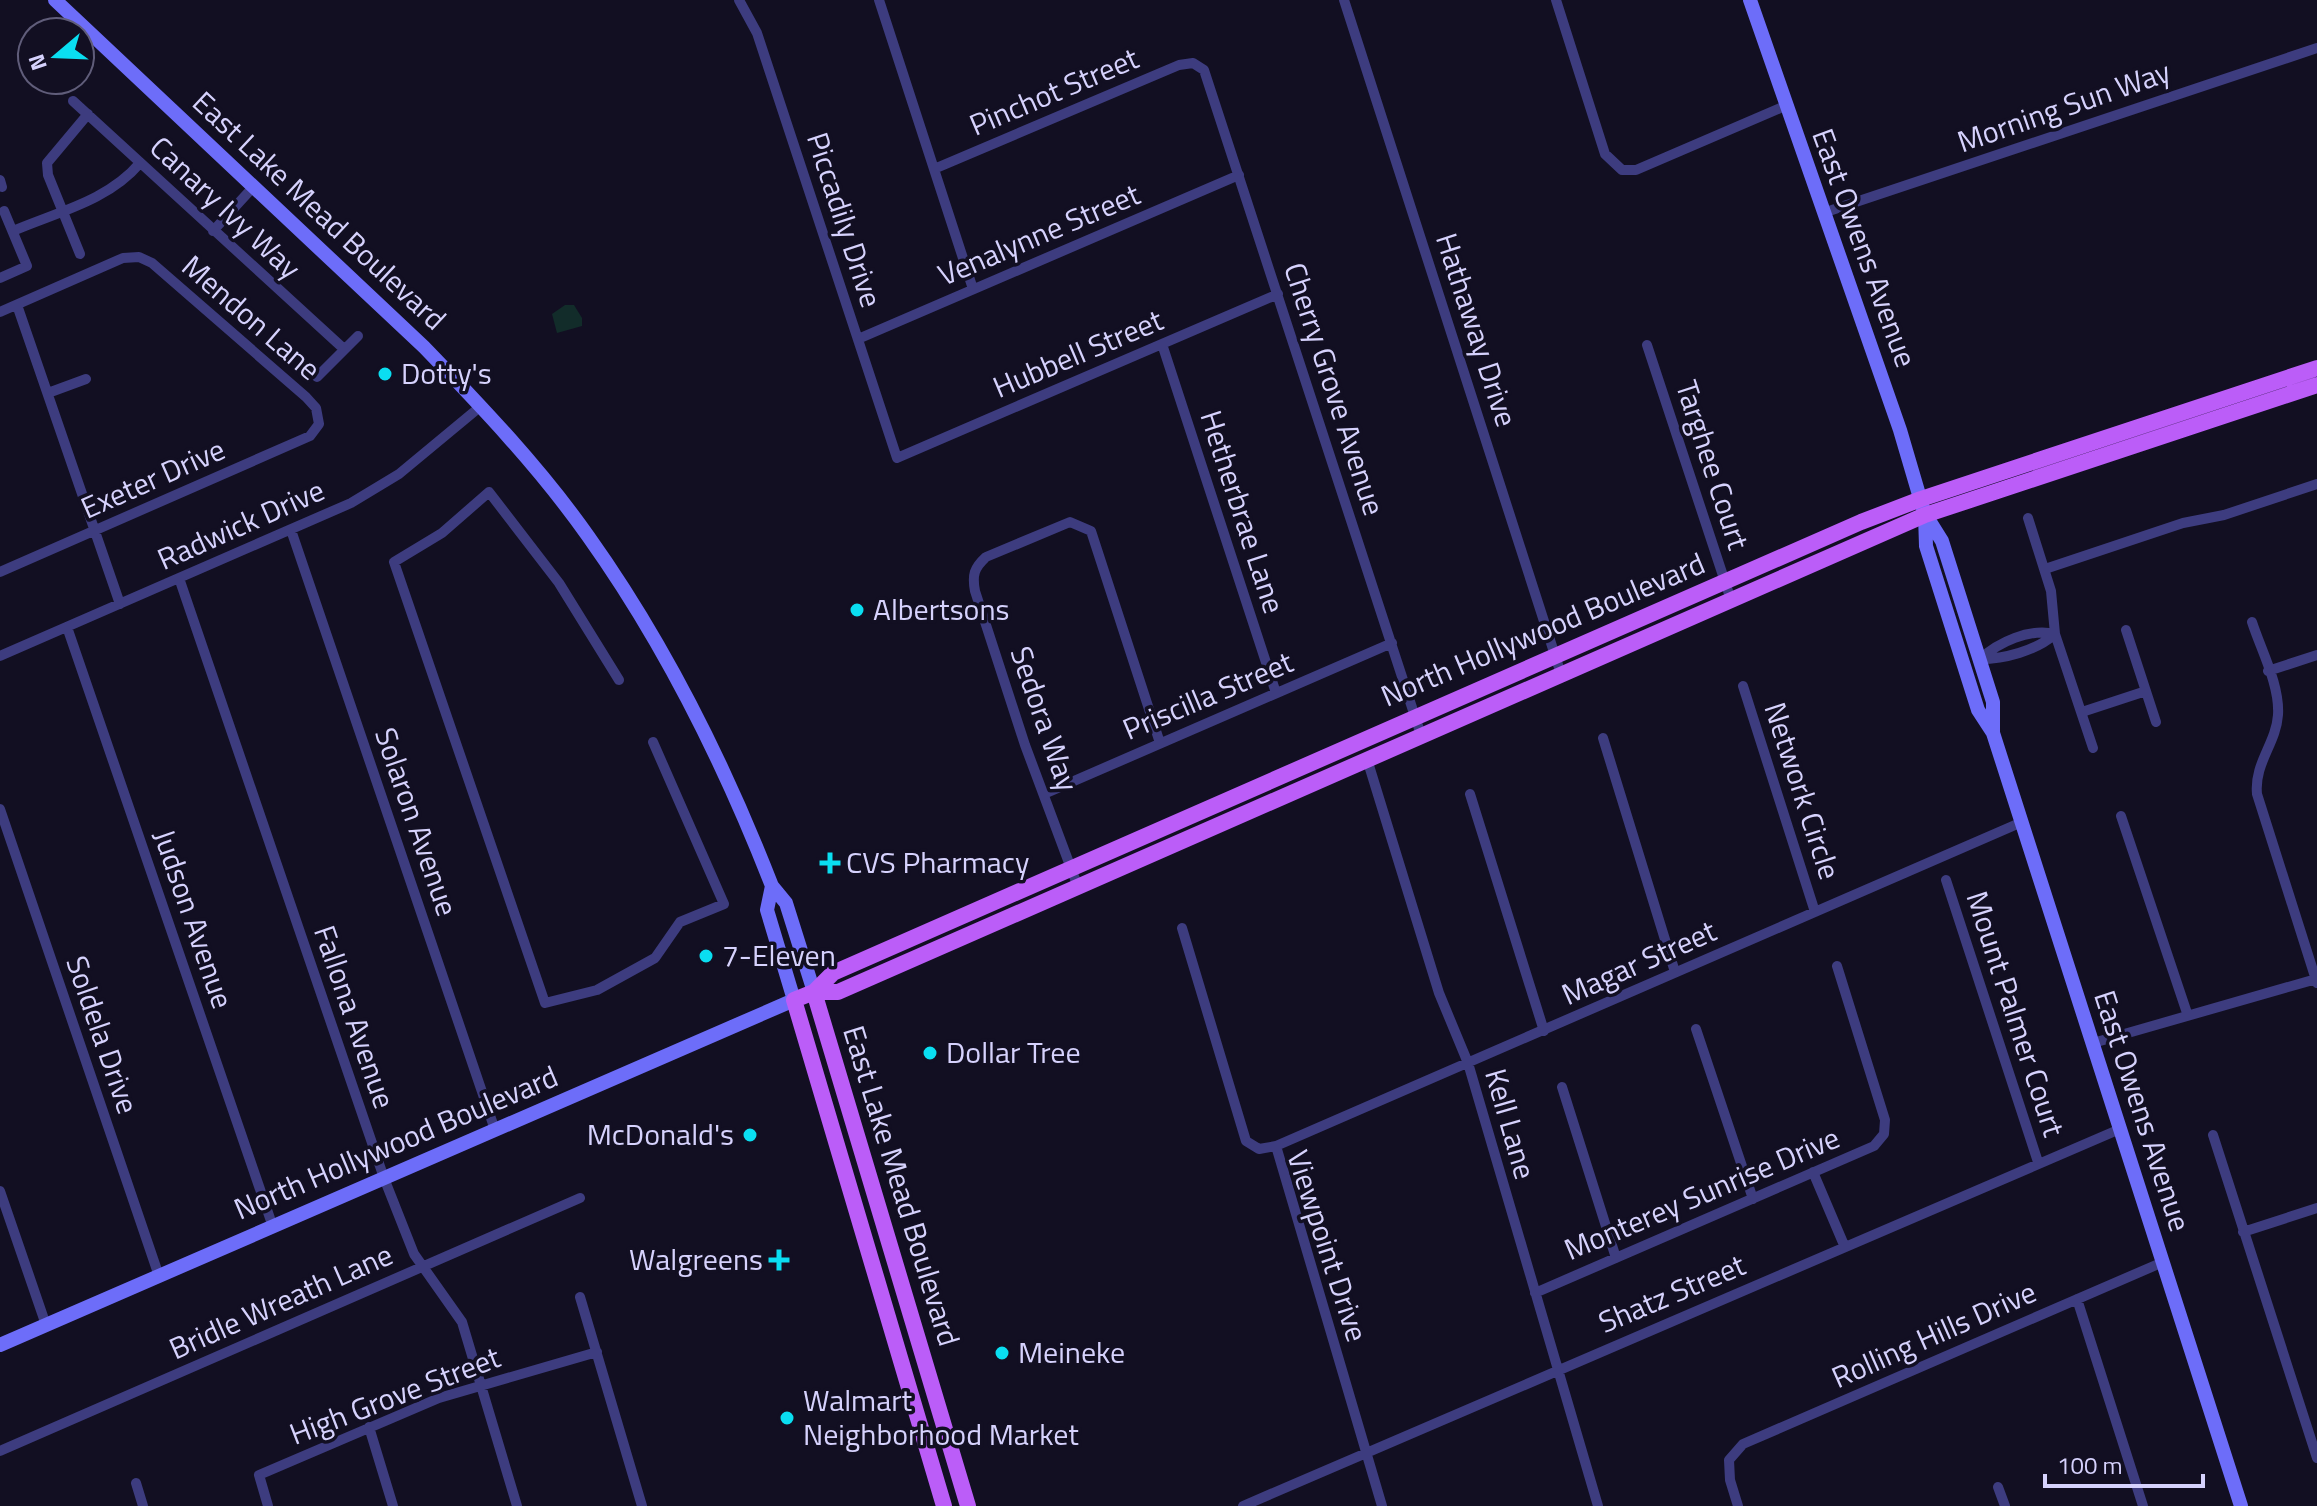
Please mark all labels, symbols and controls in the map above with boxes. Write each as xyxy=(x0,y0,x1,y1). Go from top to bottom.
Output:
north arrow xyxy=(16,16,96,96)
street label: Pinchot Street xyxy=(962,35,1146,147)
street label: Morning Sun Way xyxy=(1951,48,2176,164)
text: N xyxy=(19,50,56,75)
street label: East Lake Mead Boulevard xyxy=(182,80,457,341)
street label: East Owens Avenue xyxy=(1800,122,1929,373)
street label: Canary Ivy Way xyxy=(140,125,312,290)
street label: Piccadily Drive xyxy=(795,126,895,313)
street label: Venalynne Street xyxy=(930,171,1147,297)
street label: Hathaway Drive xyxy=(1424,227,1530,432)
street label: Mendon Lane xyxy=(172,244,331,391)
street label: Cherry Grove Avenue xyxy=(1272,256,1398,521)
street label: Hubbell Street xyxy=(985,296,1170,410)
place label: Dotty's xyxy=(401,350,492,396)
marker: Dotty's xyxy=(376,365,394,383)
street label: Targhee Court xyxy=(1664,374,1762,556)
street label: Hetherbrae Lane xyxy=(1188,404,1297,619)
street label: Exeter Drive xyxy=(73,426,232,530)
street label: Radwick Drive xyxy=(150,467,331,581)
street label: North Hollywood Boulevard xyxy=(1373,540,1712,718)
place label: Albertsons xyxy=(873,586,1010,632)
marker: Albertsons xyxy=(848,601,866,619)
street label: Priscilla Street xyxy=(1115,638,1300,752)
street label: Sedora Way xyxy=(999,640,1091,797)
street label: Network Circle xyxy=(1753,696,1853,885)
street label: Solaron Avenue xyxy=(363,721,471,922)
street label: Judson Avenue xyxy=(142,823,246,1014)
place label: CVS Pharmacy xyxy=(846,839,1029,885)
marker: CVS Pharmacy xyxy=(821,854,839,872)
street label: Mount Palmer Court xyxy=(1955,885,2077,1143)
street label: Magar Street xyxy=(1554,907,1724,1017)
street label: Fallona Avenue xyxy=(302,919,408,1115)
place label: 7-Eleven xyxy=(722,932,836,978)
marker: 7-Eleven xyxy=(697,947,715,965)
street label: Soldela Drive xyxy=(54,950,151,1120)
street label: East Owens Avenue xyxy=(2082,984,2204,1237)
street label: East Lake Mead Boulevard xyxy=(831,1020,973,1352)
place label: Dollar Tree xyxy=(946,1029,1081,1075)
marker: Dollar Tree xyxy=(921,1044,939,1062)
street label: North Hollywood Boulevard xyxy=(226,1053,565,1231)
street label: Kell Lane xyxy=(1473,1063,1549,1184)
place label: McDonald's xyxy=(587,1111,734,1157)
street label: Monterey Sunrise Drive xyxy=(1557,1114,1846,1272)
marker: McDonald's xyxy=(741,1126,759,1144)
street label: Viewpoint Drive xyxy=(1275,1144,1381,1347)
street label: Bridle Wreath Lane xyxy=(161,1231,400,1371)
place label: Walgreens xyxy=(629,1236,763,1282)
street label: Shatz Street xyxy=(1591,1241,1753,1345)
marker: Walgreens xyxy=(770,1251,788,1269)
street label: Rolling Hills Drive xyxy=(1824,1268,2043,1400)
place label: Meineke xyxy=(1018,1329,1125,1375)
street label: High Grove Street xyxy=(283,1334,507,1456)
marker: Meineke xyxy=(993,1344,1011,1362)
place label: Walmart Neighborhood Market xyxy=(803,1377,1079,1457)
marker: Walmart Neighborhood Market xyxy=(778,1409,796,1427)
scale bar xyxy=(2045,1438,2203,1488)
text: 100 m xyxy=(2057,1447,2123,1483)

